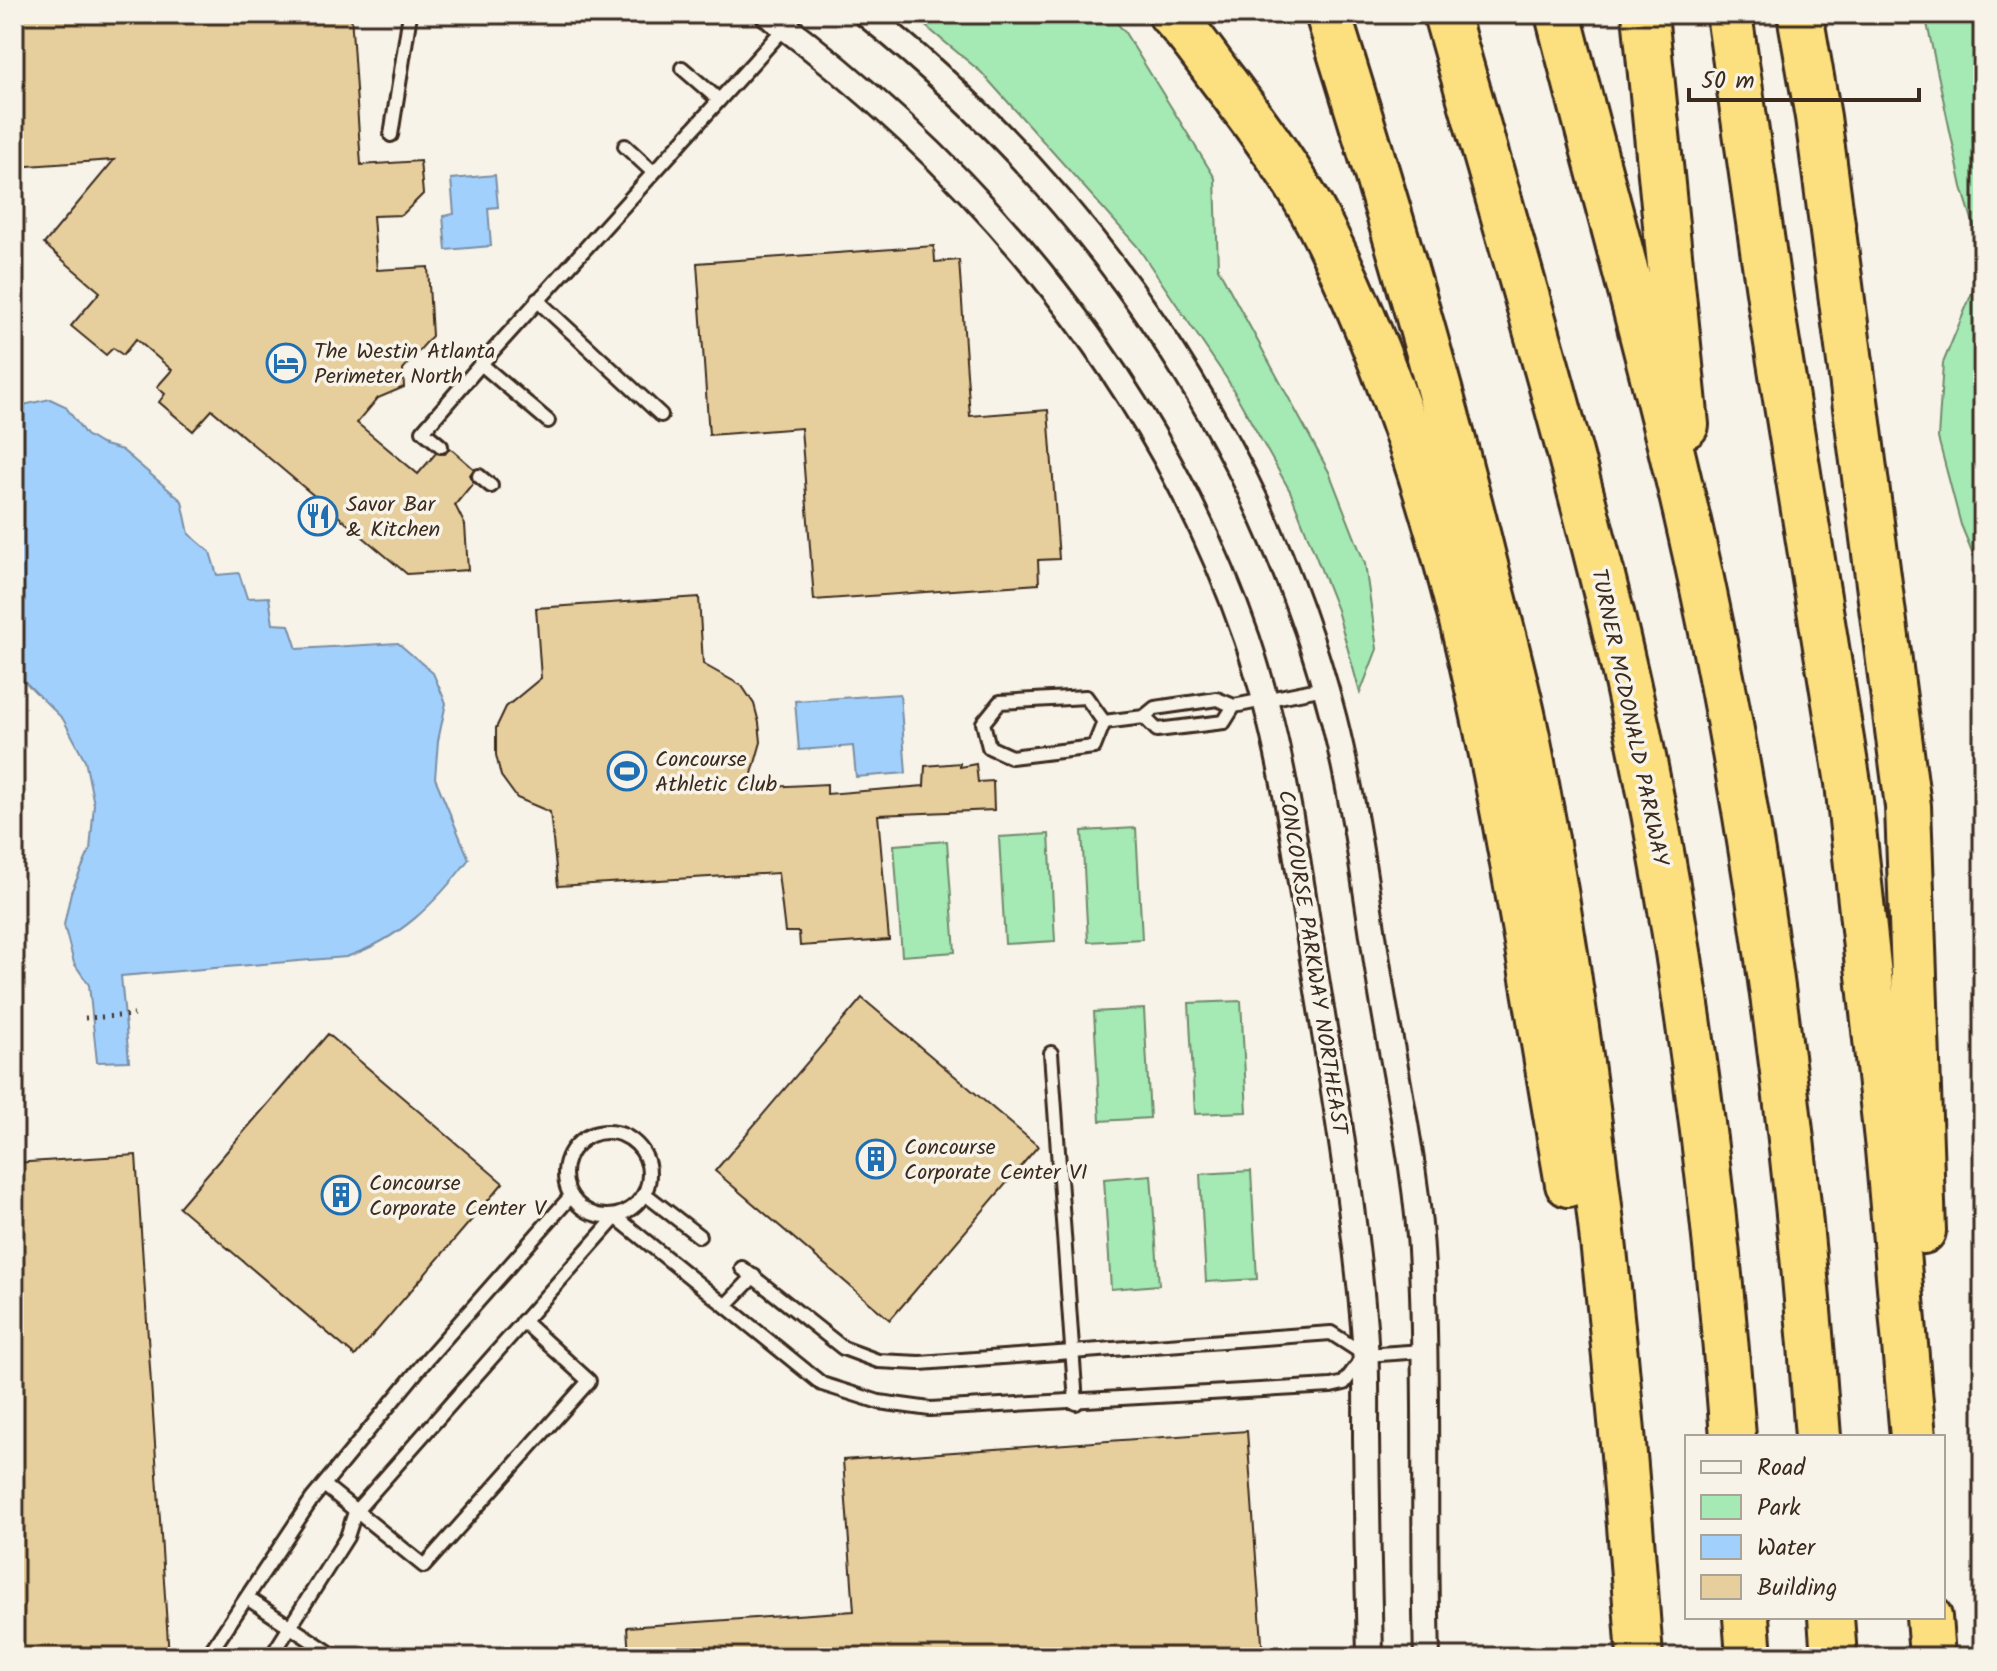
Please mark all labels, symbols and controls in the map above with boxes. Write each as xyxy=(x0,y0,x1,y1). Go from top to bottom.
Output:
scale bar xyxy=(1689,52,1919,102)
text: 50 m xyxy=(1701,62,1755,101)
place label: The Westin Atlanta Perimeter North xyxy=(314,335,495,395)
hotel icon: The Westin Atlanta Perimeter North xyxy=(265,342,307,384)
place label: Savor Bar & Kitchen xyxy=(346,488,440,548)
restaurant icon: Savor Bar & Kitchen xyxy=(297,495,339,537)
street label: TURNER MCDONALD PARKWAY xyxy=(1580,566,1677,871)
place label: Concourse Athletic Club xyxy=(655,743,777,803)
sports icon: Concourse Athletic Club xyxy=(606,750,648,792)
street label: CONCOURSE PARKWAY NORTHEAST xyxy=(1267,788,1356,1139)
place label: Concourse Corporate Center VI xyxy=(904,1131,1088,1191)
building icon: Concourse Corporate Center VI xyxy=(855,1138,897,1180)
place label: Concourse Corporate Center V xyxy=(369,1167,548,1227)
building icon: Concourse Corporate Center V xyxy=(320,1174,362,1216)
legend xyxy=(1685,1435,1945,1619)
text: Road xyxy=(1757,1449,1806,1488)
text: Park xyxy=(1757,1489,1801,1528)
text: Water xyxy=(1757,1529,1817,1568)
text: Building xyxy=(1757,1569,1837,1608)

